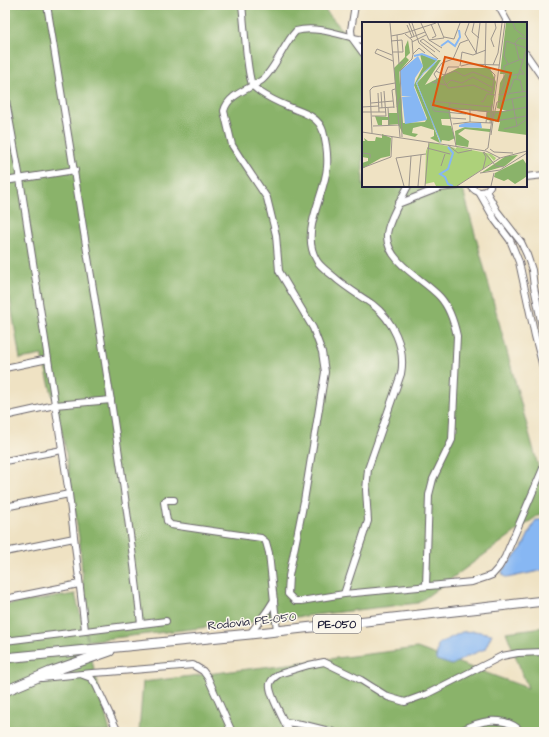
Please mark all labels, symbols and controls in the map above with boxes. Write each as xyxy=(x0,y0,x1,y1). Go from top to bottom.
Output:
inset map xyxy=(362,22,527,187)
street label: Rodovia PE-050 xyxy=(207,608,298,635)
road number: PE-050 xyxy=(313,615,361,633)

